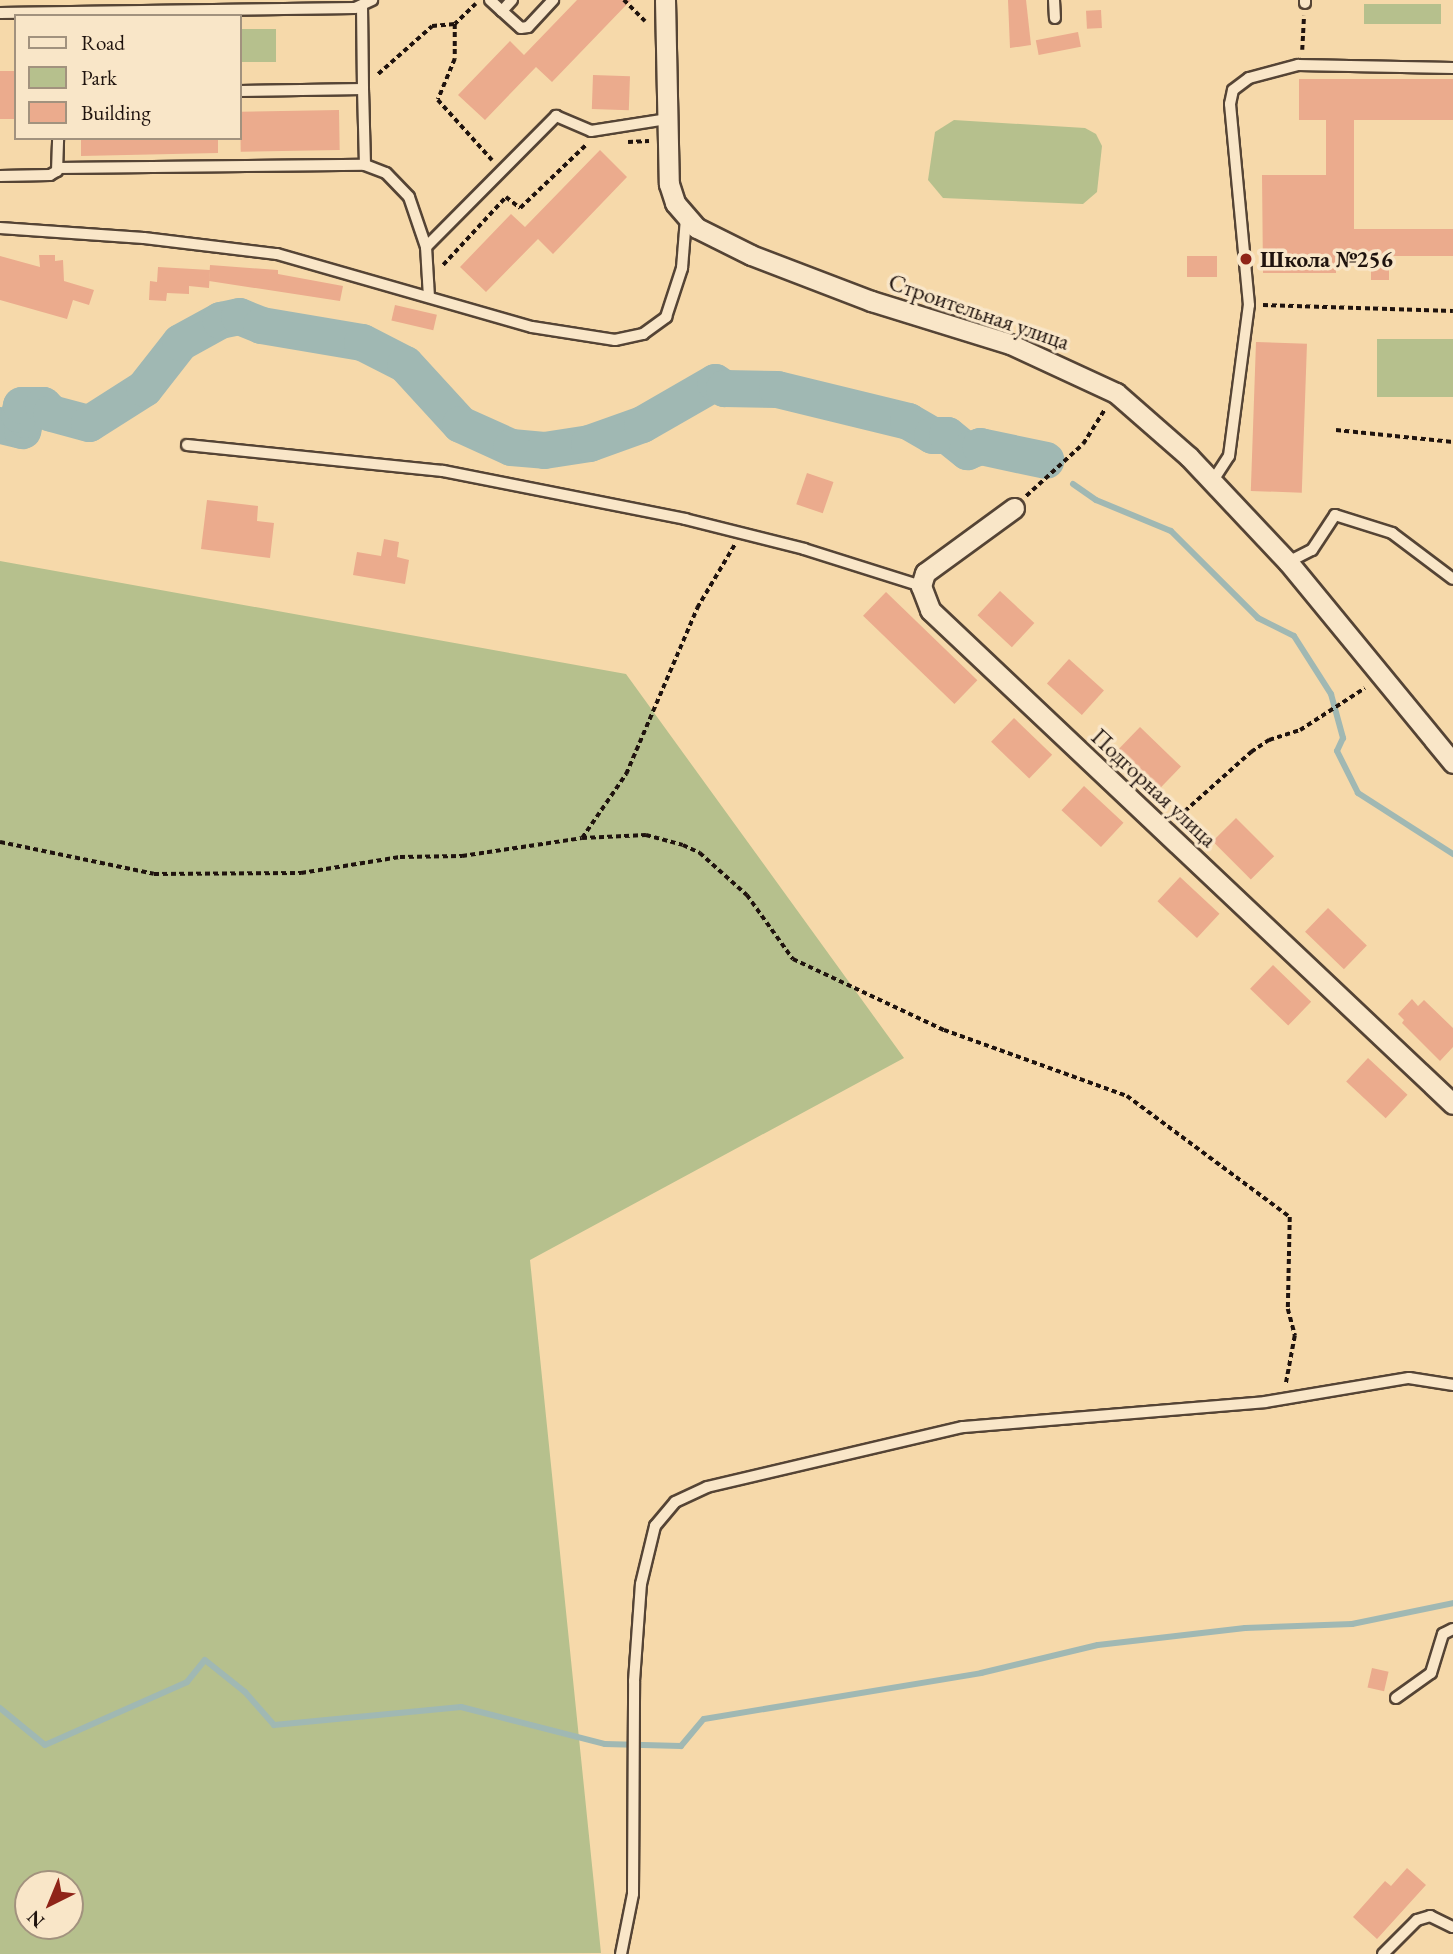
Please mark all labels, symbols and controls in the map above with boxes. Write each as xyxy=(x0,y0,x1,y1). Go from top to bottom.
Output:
legend xyxy=(14,14,242,140)
text: Road xyxy=(81,29,125,56)
text: Park xyxy=(81,64,117,91)
text: Building xyxy=(81,99,151,126)
place label: Школа №256 xyxy=(1260,245,1393,273)
marker: Школа №256 xyxy=(1238,251,1254,267)
street label: Строительная улица xyxy=(885,268,1073,356)
street label: Подгорная улица xyxy=(1086,723,1222,853)
north arrow xyxy=(14,1870,84,1940)
text: N xyxy=(22,1905,50,1934)

